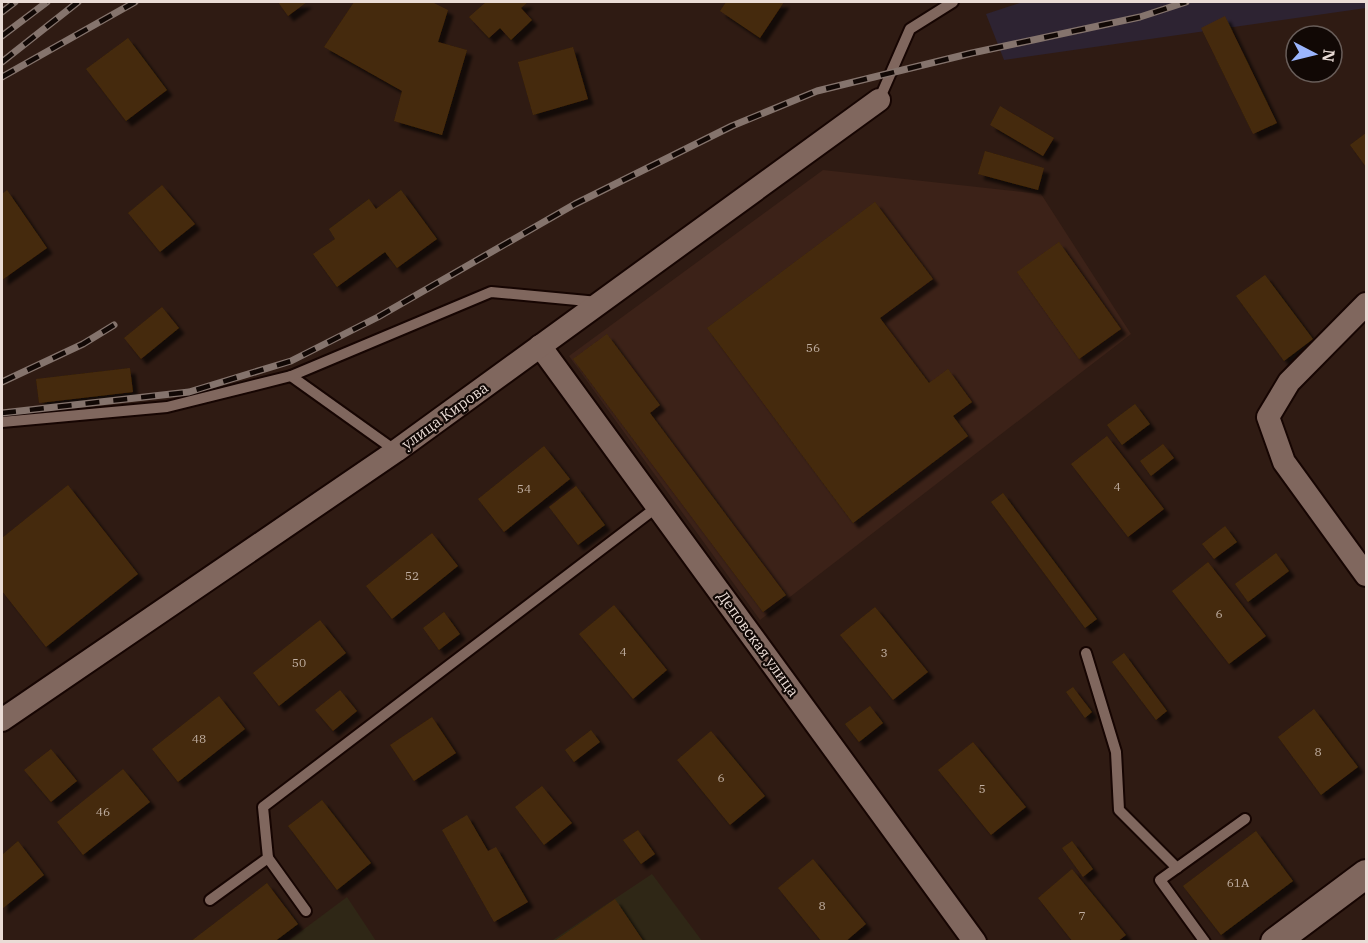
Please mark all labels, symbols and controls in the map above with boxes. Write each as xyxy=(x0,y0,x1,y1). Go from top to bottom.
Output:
north arrow xyxy=(1284,24,1344,84)
text: N xyxy=(1318,48,1340,63)
house number: 56 xyxy=(806,340,820,355)
street label: улица Кирова xyxy=(398,378,492,453)
house number: 4 xyxy=(1113,479,1121,494)
house number: 54 xyxy=(517,481,531,496)
house number: 52 xyxy=(405,568,419,583)
street label: Деповская улица xyxy=(714,587,803,700)
house number: 6 xyxy=(1215,606,1223,621)
house number: 4 xyxy=(619,644,627,659)
house number: 3 xyxy=(880,645,888,660)
house number: 50 xyxy=(292,655,306,670)
house number: 48 xyxy=(192,731,206,746)
house number: 8 xyxy=(1314,744,1322,759)
house number: 6 xyxy=(717,770,725,785)
house number: 5 xyxy=(978,781,986,796)
house number: 46 xyxy=(96,804,110,819)
house number: 61А xyxy=(1227,875,1250,890)
house number: 8 xyxy=(818,898,826,913)
house number: 7 xyxy=(1078,908,1086,923)

